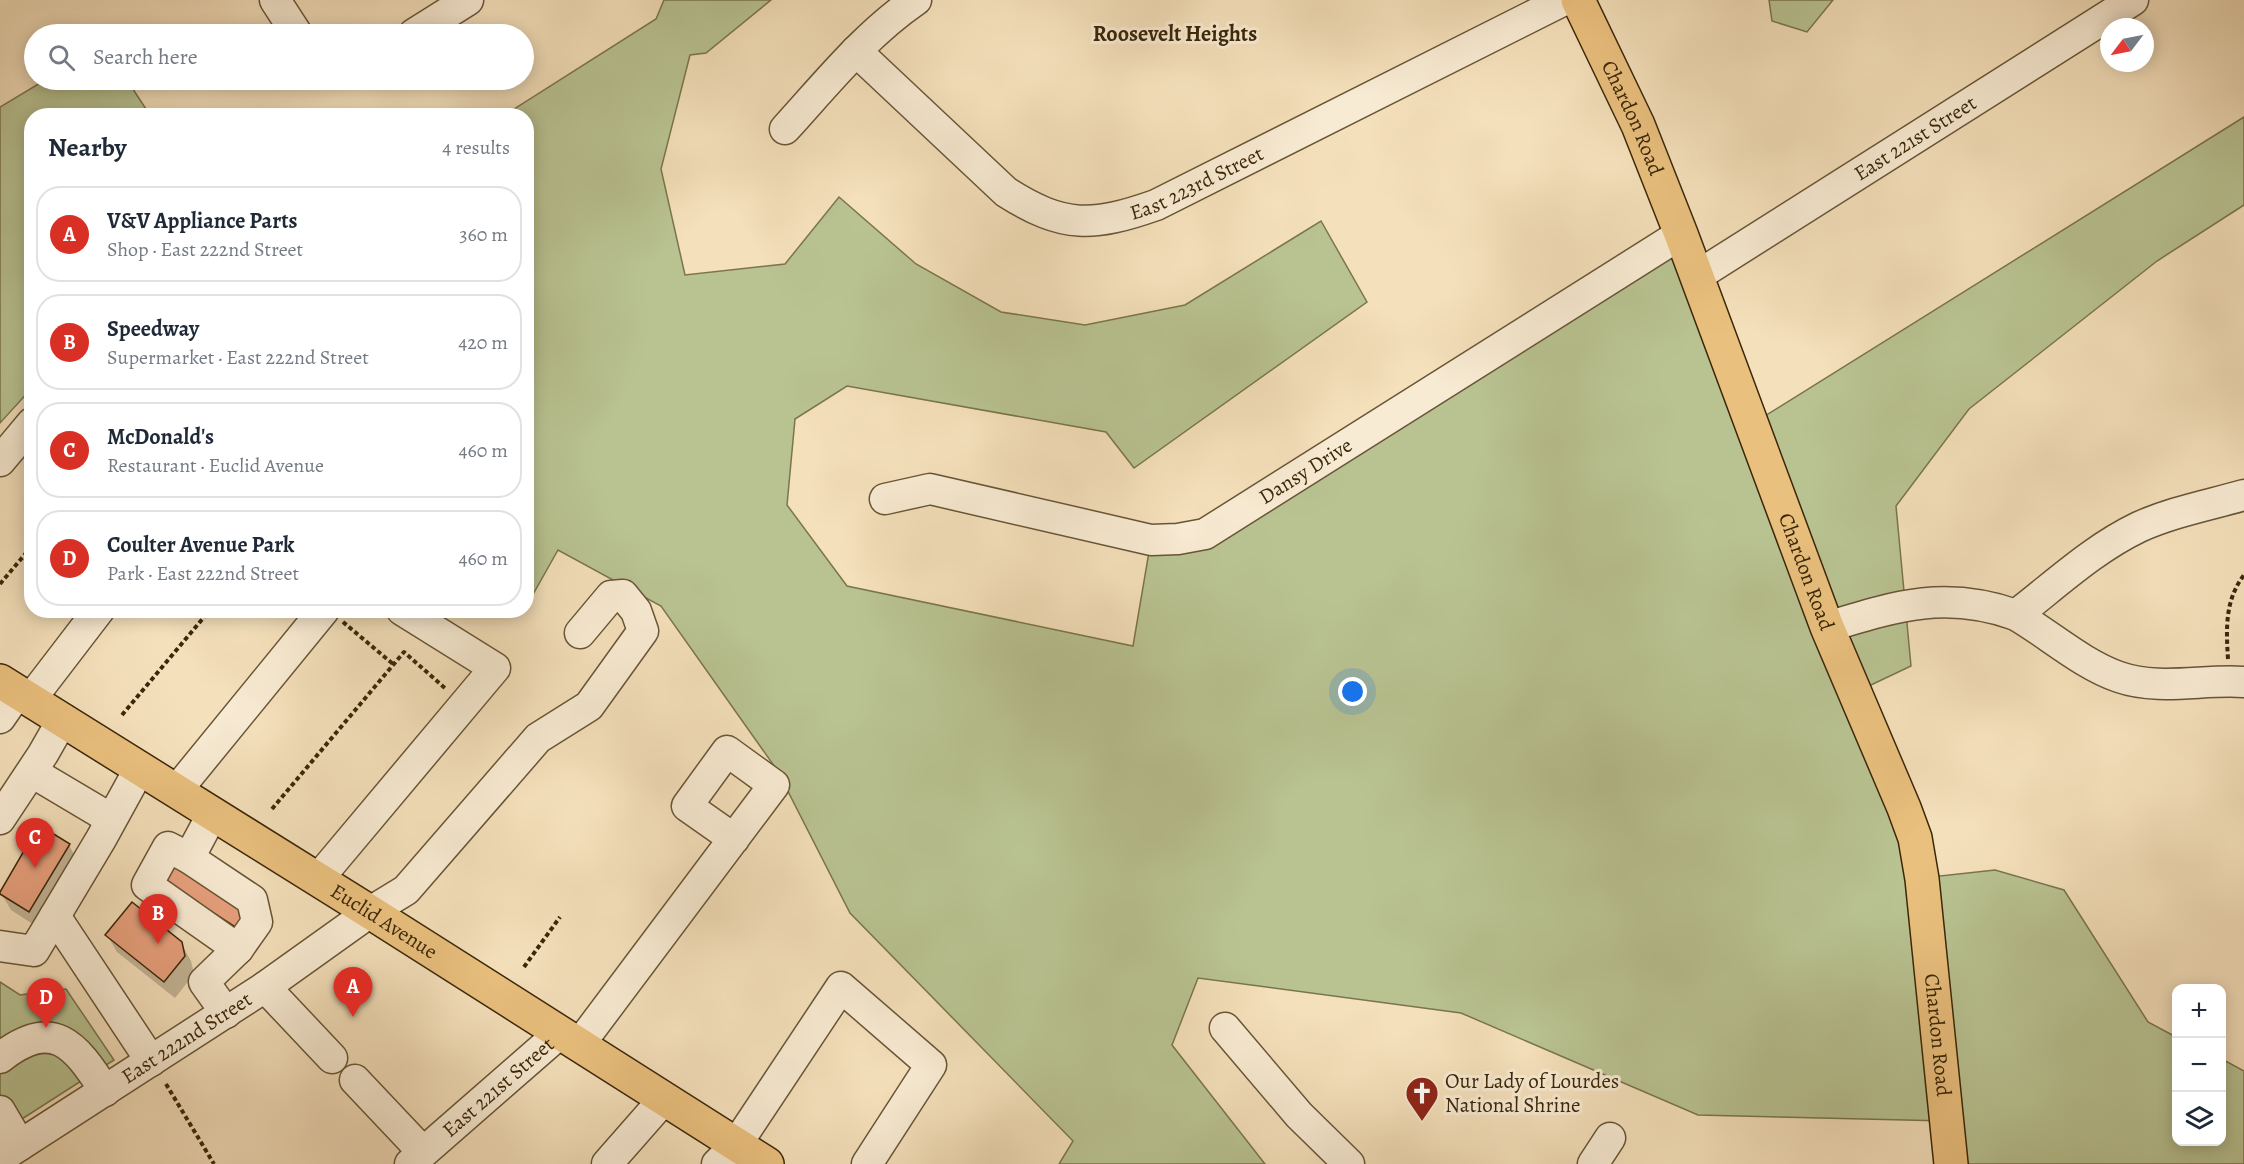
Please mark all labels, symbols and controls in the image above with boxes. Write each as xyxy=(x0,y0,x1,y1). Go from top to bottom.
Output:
north arrow xyxy=(2100,18,2154,72)
district label: Roosevelt Heights xyxy=(1093,19,1257,49)
search box xyxy=(24,24,534,90)
icon: search xyxy=(45,41,78,74)
text: Search here xyxy=(93,42,198,72)
street label: Chardon Road xyxy=(1595,56,1671,180)
street label: East 221st Street xyxy=(1848,89,1982,187)
text: Nearby xyxy=(48,130,127,165)
text: 4 results xyxy=(442,134,510,161)
street label: East 223rd Street xyxy=(1126,139,1268,227)
text: V&V Appliance Parts xyxy=(107,206,298,236)
text: A xyxy=(63,221,76,248)
text: 360 m xyxy=(459,221,508,248)
text: Shop · East 222nd Street xyxy=(107,236,303,263)
text: Speedway xyxy=(107,314,199,344)
text: B xyxy=(63,329,76,356)
text: 420 m xyxy=(458,329,508,356)
text: Supermarket · East 222nd Street xyxy=(107,344,369,371)
text: McDonald's xyxy=(107,422,214,452)
street label: Dansy Drive xyxy=(1253,431,1357,511)
text: C xyxy=(63,437,76,464)
text: 460 m xyxy=(458,437,508,464)
text: Restaurant · Euclid Avenue xyxy=(107,452,324,479)
street label: Chardon Road xyxy=(1772,509,1841,635)
text: Coulter Avenue Park xyxy=(107,530,294,560)
text: D xyxy=(63,545,76,572)
text: 460 m xyxy=(458,545,508,572)
text: Park · East 222nd Street xyxy=(107,560,299,587)
your location xyxy=(1338,677,1367,706)
pin: C xyxy=(15,818,54,868)
street label: Euclid Avenue xyxy=(325,877,443,965)
pin: B xyxy=(138,894,178,944)
pin: A xyxy=(334,968,372,1017)
street label: Chardon Road xyxy=(1918,972,1958,1098)
pin: D xyxy=(26,978,66,1028)
map controls xyxy=(2172,984,2226,1146)
button: + xyxy=(2172,984,2226,1038)
street label: East 222nd Street xyxy=(116,985,257,1090)
street label: East 221st Street xyxy=(436,1030,560,1144)
button: − xyxy=(2172,1038,2226,1092)
place label: Our Lady of Lourdes National Shrine xyxy=(1445,1067,1619,1119)
church icon: Our Lady of Lourdes National Shrine xyxy=(1404,1075,1440,1122)
button: layers xyxy=(2172,1092,2226,1146)

